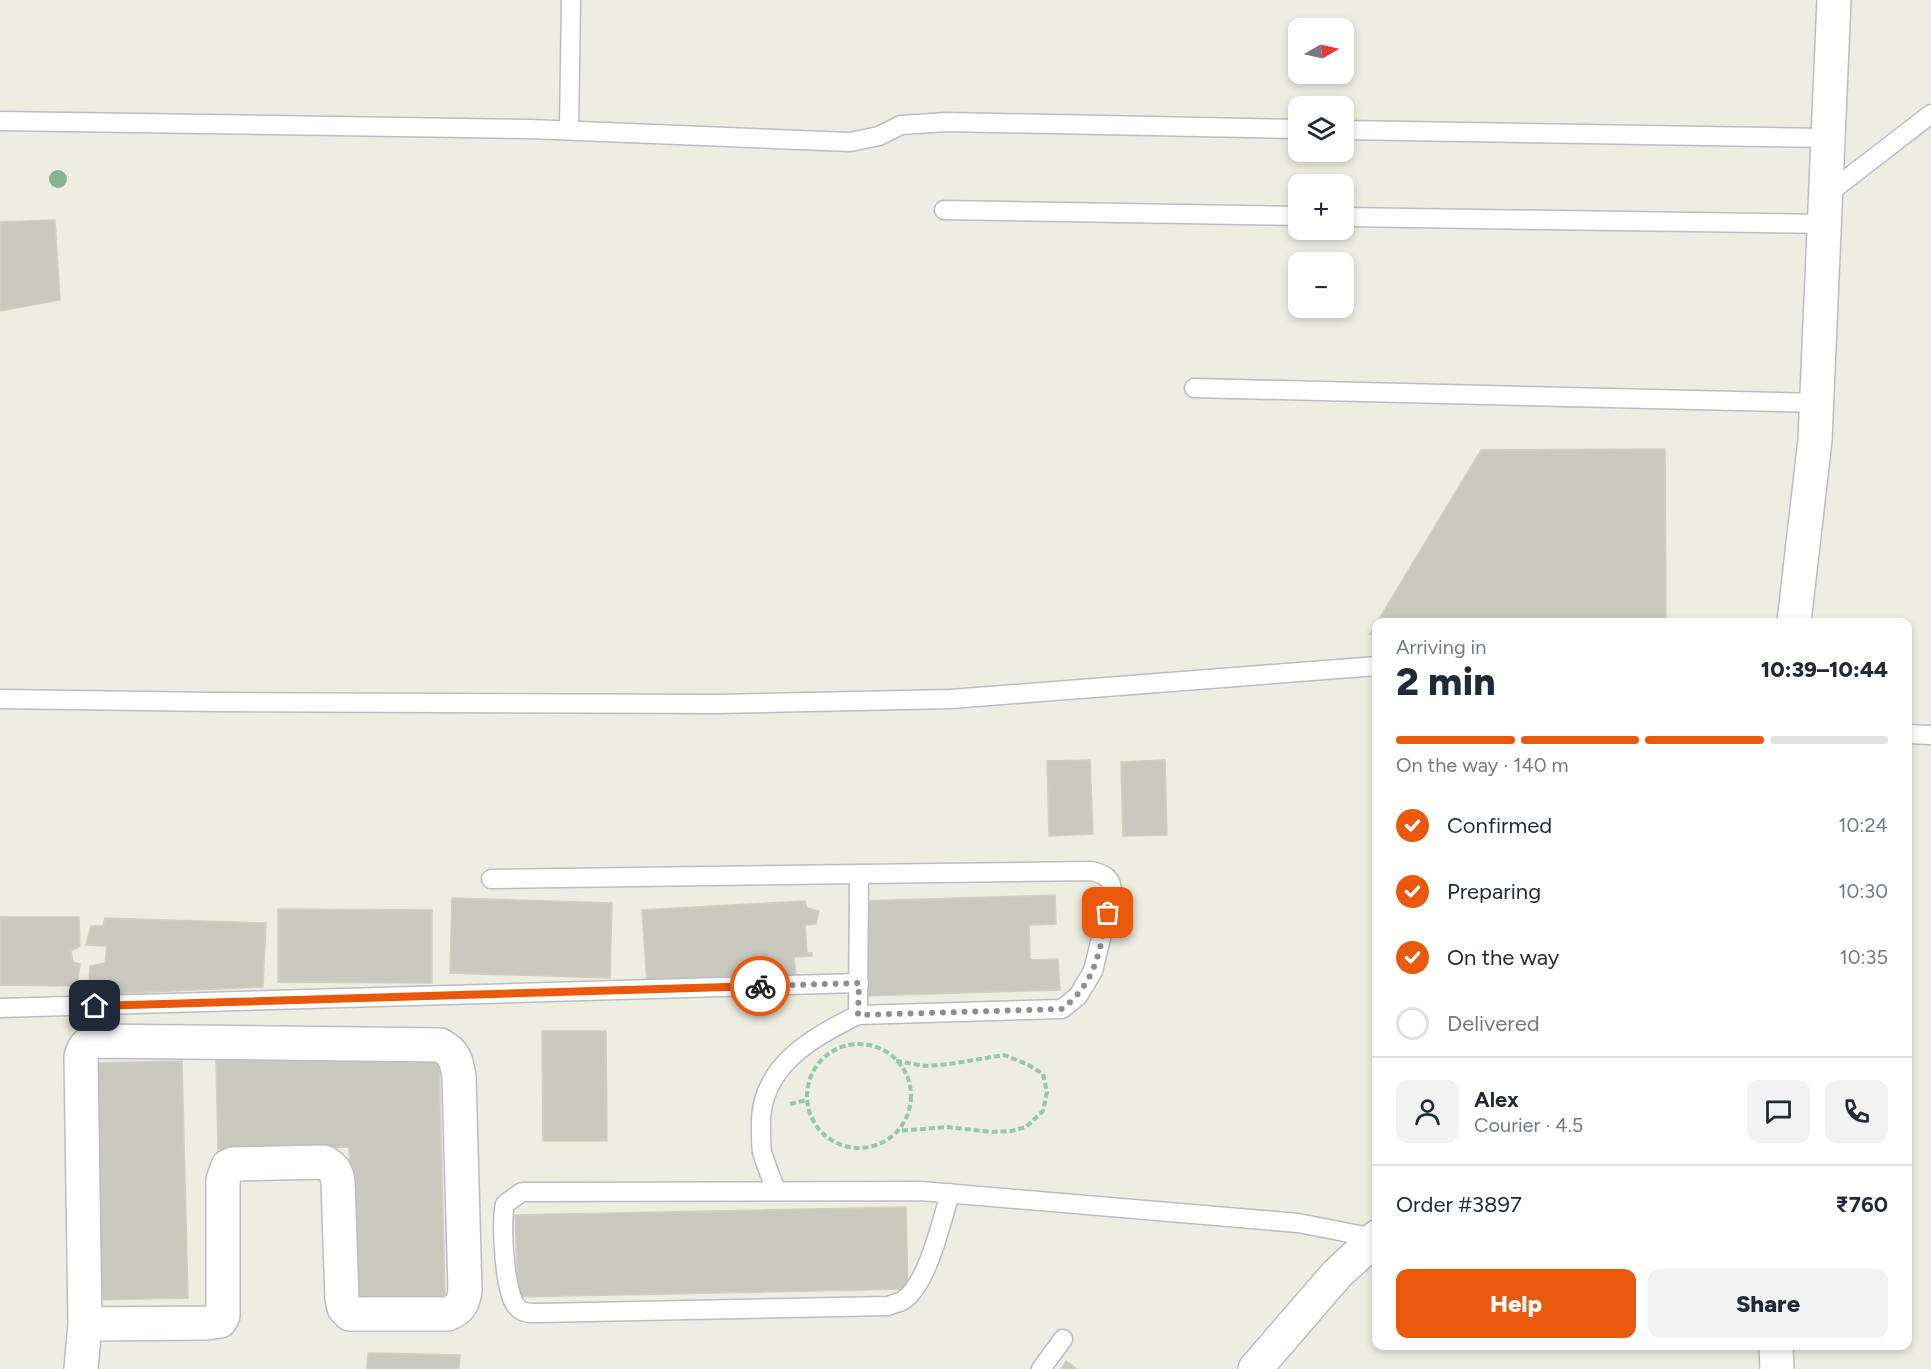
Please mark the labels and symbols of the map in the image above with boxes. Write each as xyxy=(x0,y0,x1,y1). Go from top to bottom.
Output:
north arrow xyxy=(1288,18,1354,84)
pin xyxy=(1082,887,1133,938)
courier xyxy=(730,956,790,1016)
pin xyxy=(69,980,120,1031)

